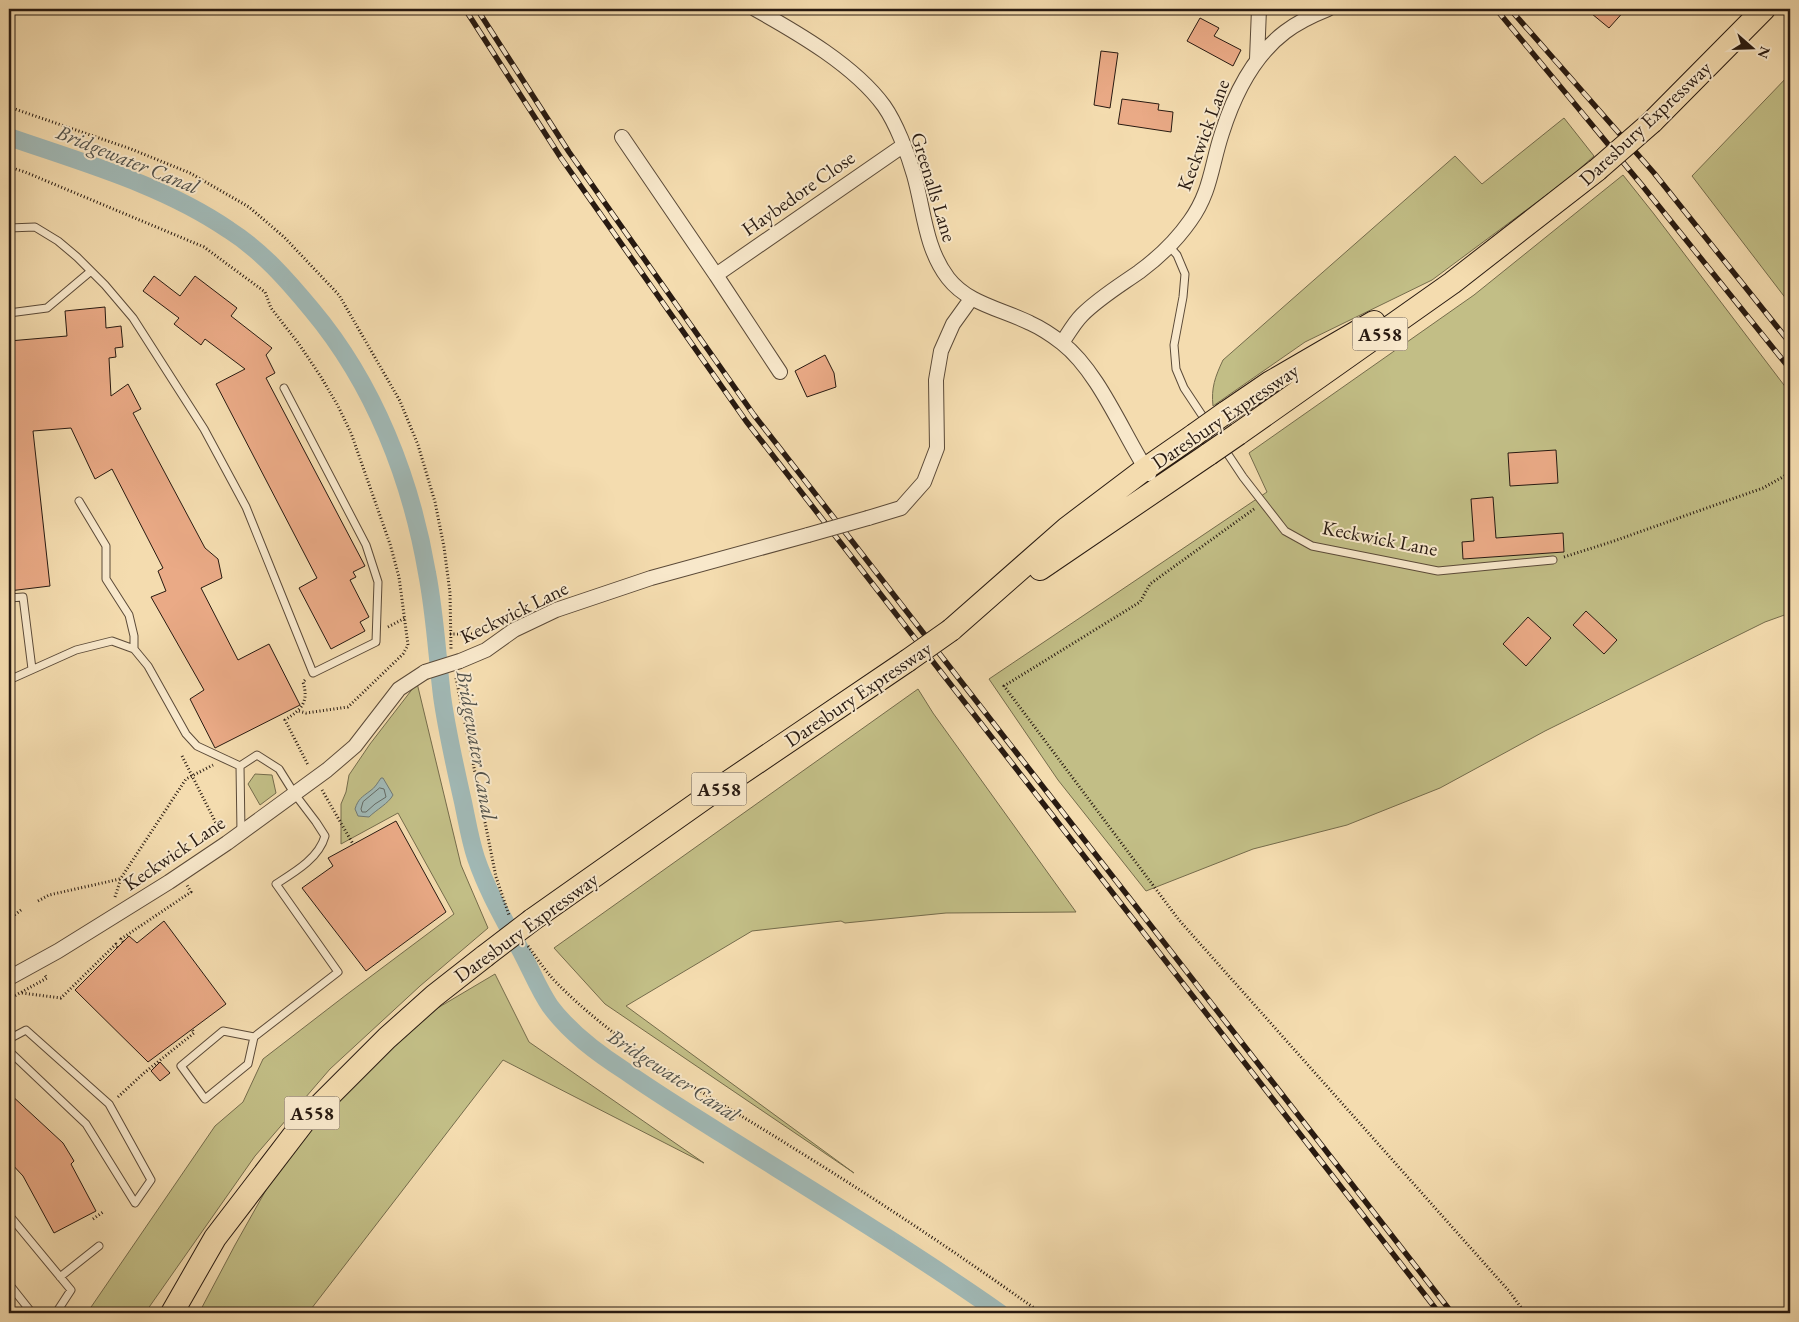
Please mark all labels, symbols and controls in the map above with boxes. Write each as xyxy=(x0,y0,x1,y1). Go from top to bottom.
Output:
north arrow xyxy=(1726,22,1776,72)
text: N xyxy=(1754,44,1775,61)
street label: Daresbury Expressway xyxy=(1573,55,1717,191)
street label: Keckwick Lane xyxy=(1171,75,1235,194)
water label: Bridgewater Canal xyxy=(52,118,204,200)
street label: Greenalls Lane xyxy=(905,129,963,245)
street label: Haybedore Close xyxy=(736,144,860,242)
road number: A558 xyxy=(1352,318,1408,350)
street label: Daresbury Expressway xyxy=(1146,357,1304,475)
street label: Keckwick Lane xyxy=(1320,514,1440,562)
street label: Keckwick Lane xyxy=(456,575,572,649)
street label: Daresbury Expressway xyxy=(779,635,937,753)
water label: Bridgewater Canal xyxy=(450,667,504,823)
road number: A558 xyxy=(692,772,746,806)
street label: Keckwick Lane xyxy=(118,809,230,896)
street label: Daresbury Expressway xyxy=(449,866,603,988)
water label: Bridgewater Canal xyxy=(602,1022,746,1128)
road number: A558 xyxy=(284,1096,340,1130)

